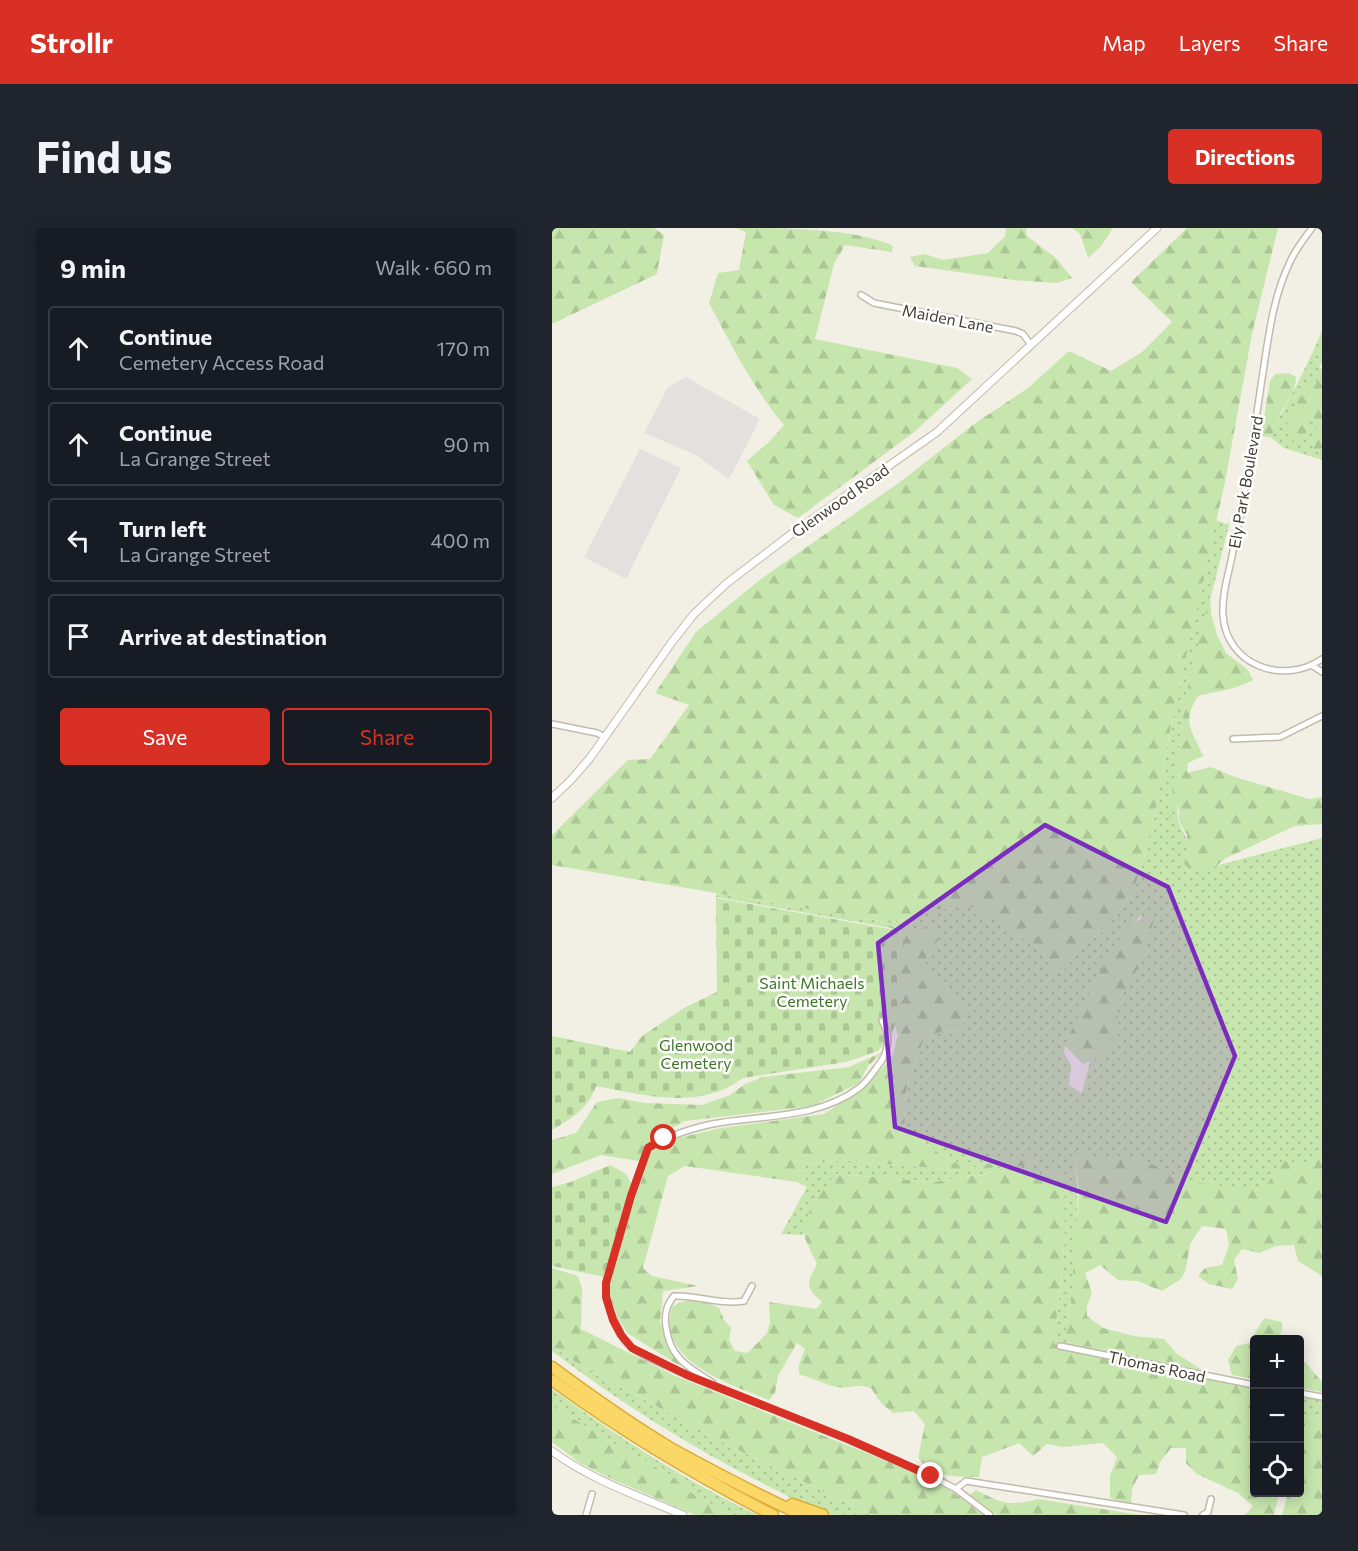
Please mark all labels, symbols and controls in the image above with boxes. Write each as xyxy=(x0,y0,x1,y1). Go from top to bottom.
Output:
text: Strollr xyxy=(30,25,113,59)
text: Map xyxy=(1102,30,1146,55)
text: Layers xyxy=(1179,30,1241,55)
text: Share xyxy=(1274,30,1328,55)
button: Directions xyxy=(1168,129,1322,184)
text: Find us xyxy=(36,130,172,182)
text: 9 min xyxy=(60,252,126,283)
text: Walk · 660 m xyxy=(375,255,492,279)
street label: Maiden Lane xyxy=(901,300,995,336)
text: Continue xyxy=(119,323,212,350)
icon: ahead xyxy=(62,332,95,365)
text: 170 m xyxy=(437,336,490,360)
text: Cemetery Access Road xyxy=(119,350,324,374)
street label: Ely Park Boulevard xyxy=(1224,414,1266,550)
text: Continue xyxy=(119,419,212,446)
icon: ahead xyxy=(62,428,95,461)
text: 90 m xyxy=(444,432,490,456)
text: La Grange Street xyxy=(119,446,271,470)
street label: Glenwood Road xyxy=(788,459,892,541)
text: Turn left xyxy=(119,515,206,542)
icon: left xyxy=(62,524,95,557)
text: 400 m xyxy=(431,528,490,552)
text: La Grange Street xyxy=(119,542,271,566)
icon: arrive xyxy=(62,620,95,653)
text: Arrive at destination xyxy=(119,623,327,650)
button: Save xyxy=(60,708,270,765)
button: Share xyxy=(282,708,492,765)
park label: Saint Michaels Cemetery xyxy=(759,973,865,1010)
park label: Glenwood Cemetery xyxy=(659,1035,733,1072)
route start xyxy=(650,1124,676,1150)
map controls xyxy=(1250,1335,1304,1497)
button: + xyxy=(1250,1335,1304,1389)
street label: Thomas Road xyxy=(1107,1346,1207,1386)
button: − xyxy=(1250,1389,1304,1443)
button: locate xyxy=(1250,1443,1304,1497)
route end xyxy=(917,1462,943,1488)

